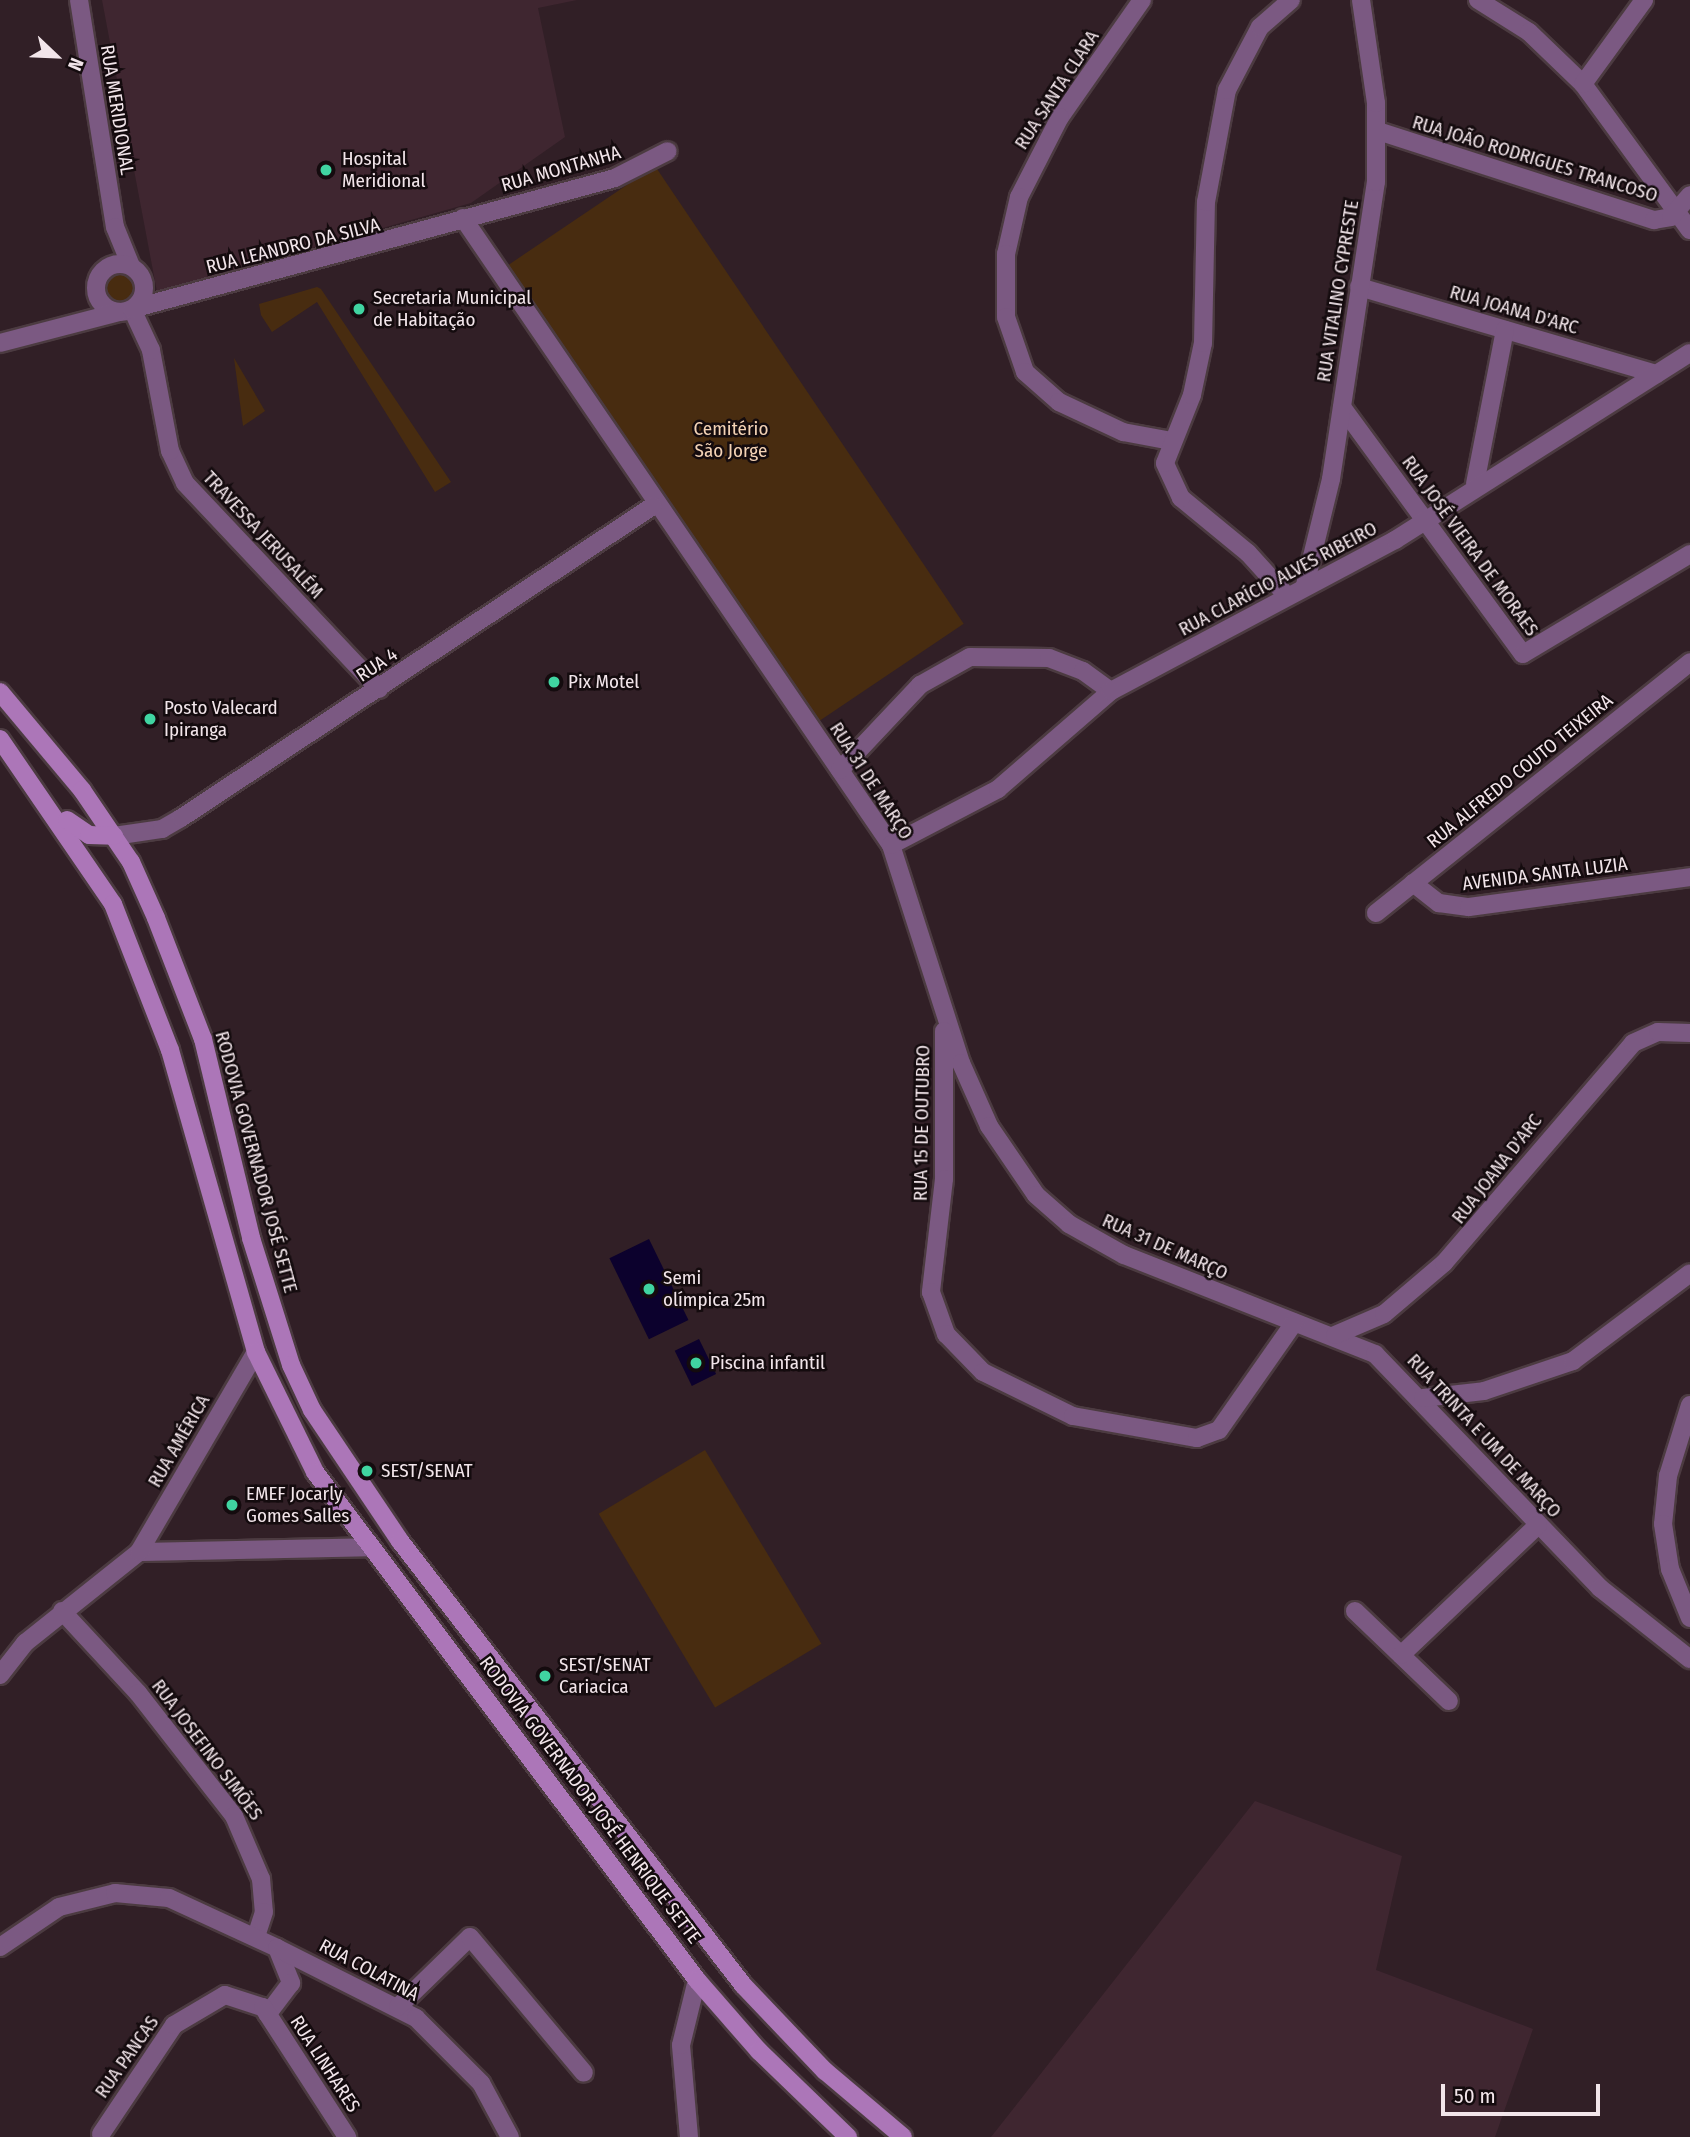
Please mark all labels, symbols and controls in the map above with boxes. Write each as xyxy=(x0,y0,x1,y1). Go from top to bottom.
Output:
north arrow xyxy=(21,21,91,91)
street label: RUA SANTA CLARA xyxy=(1010,26,1104,154)
street label: RUA MERIDIONAL xyxy=(95,43,139,177)
text: N xyxy=(63,55,89,74)
street label: RUA JOÃO RODRIGUES TRANCOSO xyxy=(1410,111,1660,207)
street label: RUA MONTANHA xyxy=(499,141,623,197)
place label: Hospital Meridional xyxy=(342,148,425,192)
marker: Hospital Meridional xyxy=(316,160,336,180)
street label: RUA VITALINO CYPRESTE xyxy=(1312,198,1364,384)
street label: RUA LEANDRO DA SILVA xyxy=(204,213,382,279)
street label: RUA JOANA D'ARC xyxy=(1447,281,1581,339)
place label: Secretaria Municipal de Habitação xyxy=(373,287,531,331)
marker: Secretaria Municipal de Habitação xyxy=(351,301,367,317)
park label: Cemitério São Jorge xyxy=(694,418,768,462)
street label: RUA JOSÉ VIEIRA DE MORAES xyxy=(1397,451,1543,641)
street label: TRAVESSA JERUSALÉM xyxy=(198,467,328,603)
street label: RUA CLARÍCIO ALVES RIBEIRO xyxy=(1175,517,1381,641)
street label: RUA 4 xyxy=(352,643,402,687)
place label: Pix Motel xyxy=(568,671,639,693)
marker: Pix Motel xyxy=(546,674,562,690)
street label: RUA ALFREDO COUTO TEIXEIRA xyxy=(1423,689,1617,853)
place label: Posto Valecard Ipiranga xyxy=(164,697,278,741)
marker: Posto Valecard Ipiranga xyxy=(142,711,158,727)
street label: RUA 31 DE MARÇO xyxy=(825,718,917,844)
street label: AVENIDA SANTA LUZIA xyxy=(1461,853,1629,895)
street label: RODOVIA GOVERNADOR JOSÉ SETTE xyxy=(210,1029,302,1295)
street label: RUA 15 DE OUTUBRO xyxy=(909,1045,935,1201)
street label: RUA JOANA D'ARC xyxy=(1447,1110,1547,1228)
street label: RUA 31 DE MARÇO xyxy=(1099,1209,1231,1285)
place label: Semi olímpica 25m xyxy=(663,1267,766,1311)
marker: Semi olímpica 25m xyxy=(641,1281,657,1297)
street label: RUA TRINTA E UM DE MARÇO xyxy=(1402,1349,1566,1523)
place label: Piscina infantil xyxy=(710,1352,825,1374)
marker: Piscina infantil xyxy=(688,1355,704,1371)
street label: RUA AMÉRICA xyxy=(143,1391,215,1491)
place label: SEST/SENAT xyxy=(381,1460,473,1482)
marker: SEST/SENAT xyxy=(359,1463,375,1479)
place label: EMEF Jocarly Gomes Salles xyxy=(246,1483,349,1527)
marker: EMEF Jocarly Gomes Salles xyxy=(224,1497,240,1513)
street label: RODOVIA GOVERNADOR JOSÉ HENRIQUE SETTE xyxy=(474,1652,706,1948)
place label: SEST/SENAT Cariacica xyxy=(559,1654,651,1698)
marker: SEST/SENAT Cariacica xyxy=(537,1668,553,1684)
street label: RUA JOSEFINO SIMÕES xyxy=(147,1675,267,1825)
street label: RUA COLATINA xyxy=(315,1934,423,2006)
street label: RUA LINHARES xyxy=(285,2011,365,2117)
street label: RUA PANCAS xyxy=(90,2012,164,2102)
scale bar xyxy=(1445,2070,1604,2114)
text: 50 m xyxy=(1454,2083,1496,2109)

